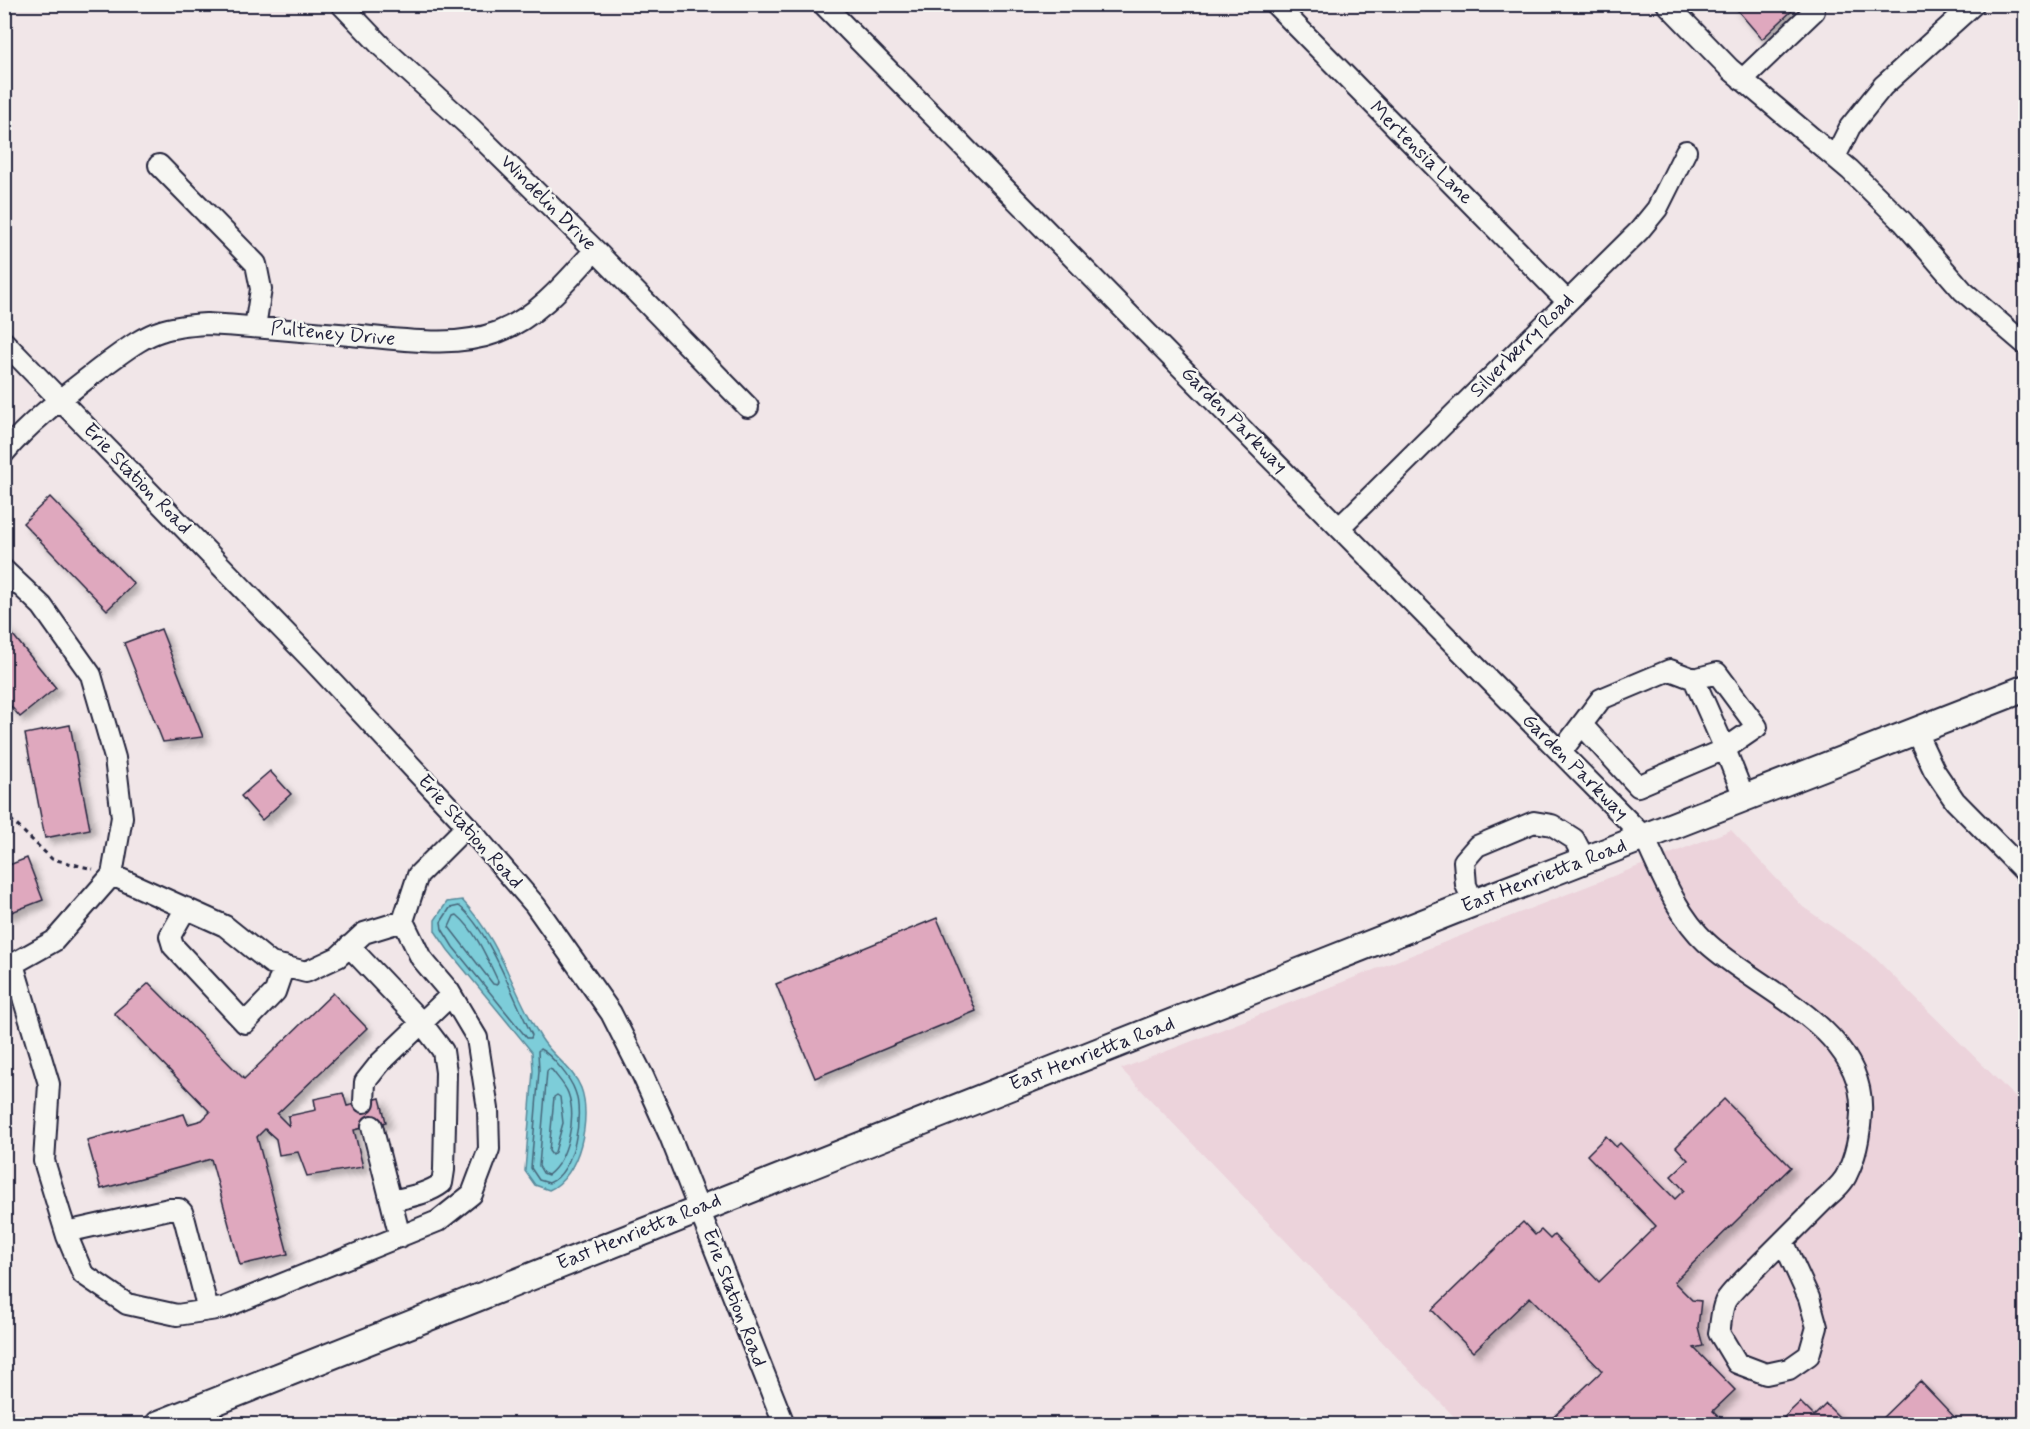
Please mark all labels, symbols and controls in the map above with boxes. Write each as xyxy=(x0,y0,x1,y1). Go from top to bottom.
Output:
street label: Mertensia Lane xyxy=(1363,95,1479,211)
street label: Windelin Drive xyxy=(494,149,602,257)
street label: Silverberry Road xyxy=(1464,288,1580,404)
street label: Pulteney Drive xyxy=(270,315,396,353)
street label: Garden Parkway xyxy=(1174,360,1294,480)
street label: Erie Station Road xyxy=(77,417,197,541)
street label: Garden Parkway xyxy=(1515,707,1635,827)
street label: Erie Station Road xyxy=(411,769,529,895)
street label: East Henrietta Road xyxy=(1458,832,1630,920)
street label: East Henrietta Road xyxy=(1006,1010,1178,1098)
street label: East Henrietta Road xyxy=(553,1187,725,1277)
street label: Erie Station Road xyxy=(695,1225,773,1371)

